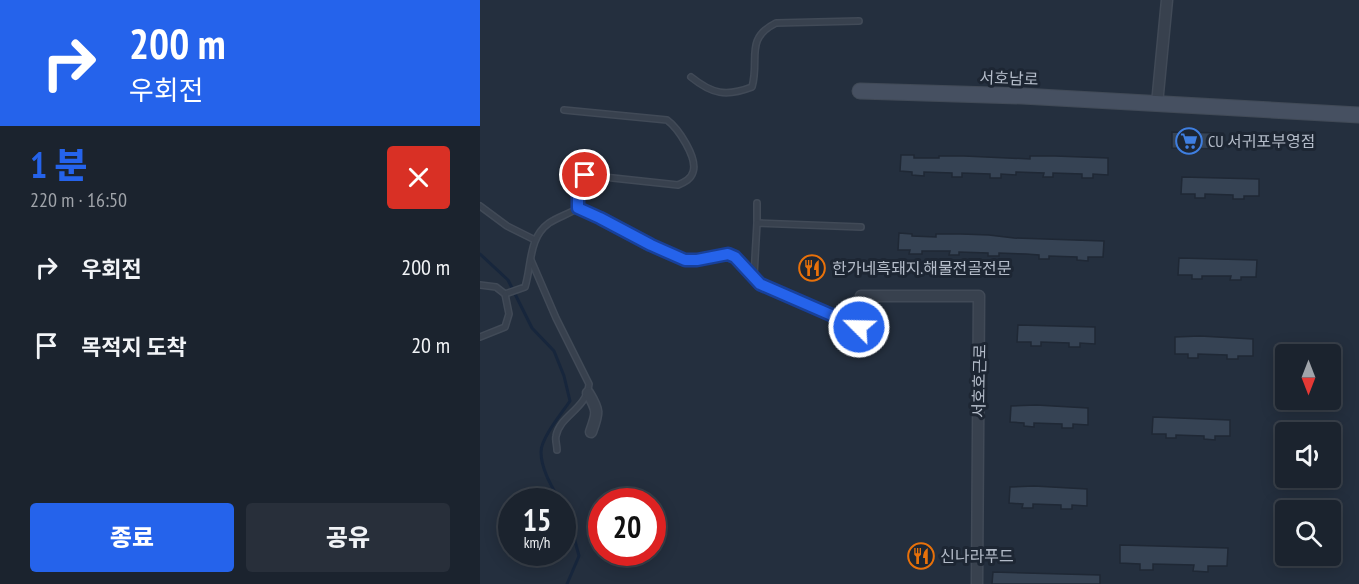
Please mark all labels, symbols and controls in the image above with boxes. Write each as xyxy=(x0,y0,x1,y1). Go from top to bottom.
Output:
text: 200 m xyxy=(129,16,226,71)
icon: right xyxy=(30,24,108,102)
street label: 서호남로 xyxy=(979,67,1039,89)
text: 우회전 xyxy=(129,73,204,107)
supermarket icon: CU 서귀포부영점 xyxy=(1174,126,1204,156)
place label: CU 서귀포부영점 xyxy=(1208,131,1315,151)
text: 1 분 xyxy=(30,141,88,188)
button: close xyxy=(387,146,450,209)
pin xyxy=(559,149,610,200)
icon: arrive xyxy=(568,158,601,191)
text: 220 m · 16:50 xyxy=(30,187,127,213)
icon: right xyxy=(30,251,63,284)
text: 200 m xyxy=(401,253,450,281)
restaurant icon: 한가네흑돼지.해물전골전문 xyxy=(797,253,827,283)
text: 우회전 xyxy=(81,255,142,283)
place label: 한가네흑돼지.해물전골전문 xyxy=(832,258,1012,278)
position arrow xyxy=(827,295,891,359)
icon: arrive xyxy=(30,329,63,362)
text: 20 m xyxy=(411,331,450,359)
text: 목적지 도착 xyxy=(81,333,187,361)
street label: 서호호근로 xyxy=(968,344,990,418)
north arrow xyxy=(1275,344,1341,410)
map controls xyxy=(1275,344,1341,566)
button: sound xyxy=(1275,422,1341,488)
speed limit sign: 20 xyxy=(588,488,666,566)
text: 15 xyxy=(523,500,551,539)
button: search xyxy=(1275,500,1341,566)
button: 종료 xyxy=(30,503,234,572)
button: 공유 xyxy=(246,503,450,572)
text: km/h xyxy=(524,533,550,552)
restaurant icon: 신나라푸드 xyxy=(906,541,936,571)
place label: 신나라푸드 xyxy=(940,546,1014,566)

